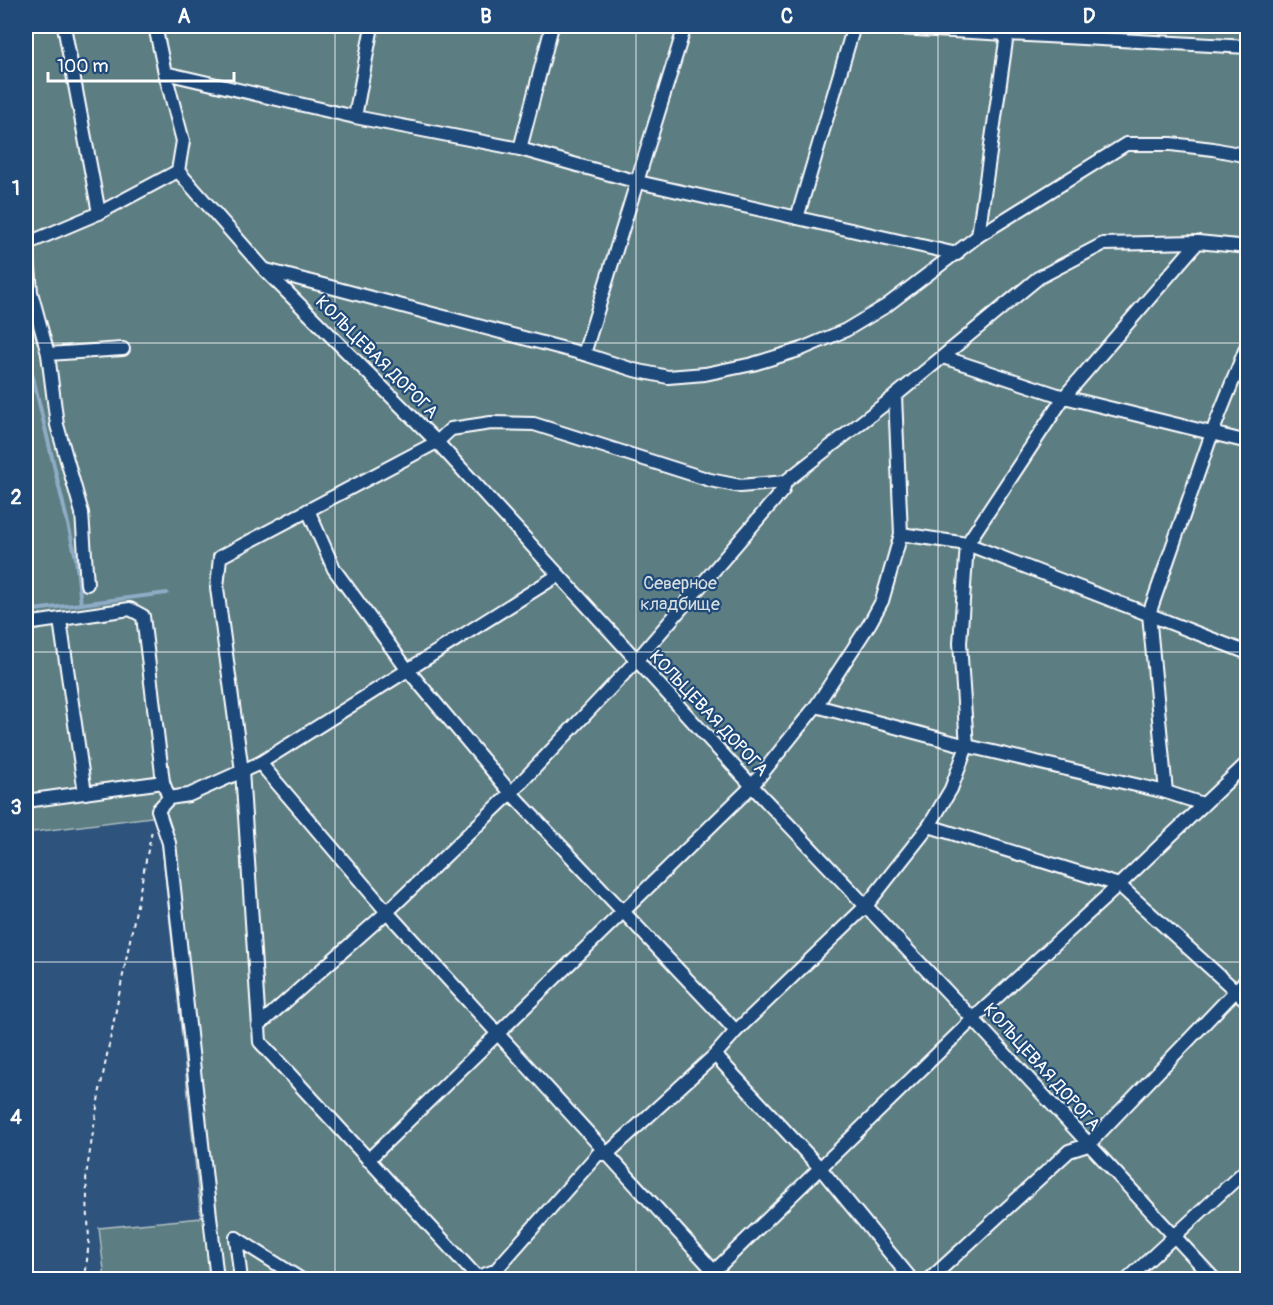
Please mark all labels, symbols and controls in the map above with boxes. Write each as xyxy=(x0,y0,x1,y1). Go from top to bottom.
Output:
text: A xyxy=(178,4,191,29)
text: B xyxy=(480,4,492,29)
text: C xyxy=(781,4,793,29)
text: D xyxy=(1083,4,1096,29)
scale bar xyxy=(48,45,234,83)
text: 100 m xyxy=(57,55,109,78)
text: 1 xyxy=(12,176,20,201)
street label: КОЛЬЦЕВАЯ ДОРОГА xyxy=(310,291,443,424)
text: 2 xyxy=(10,485,22,510)
park label: Северное кладбище xyxy=(640,572,720,616)
street label: КОЛЬЦЕВАЯ ДОРОГА xyxy=(644,645,773,782)
text: 3 xyxy=(10,795,22,820)
street label: КОЛЬЦЕВАЯ ДОРОГА xyxy=(978,998,1105,1136)
text: 4 xyxy=(10,1105,22,1130)

